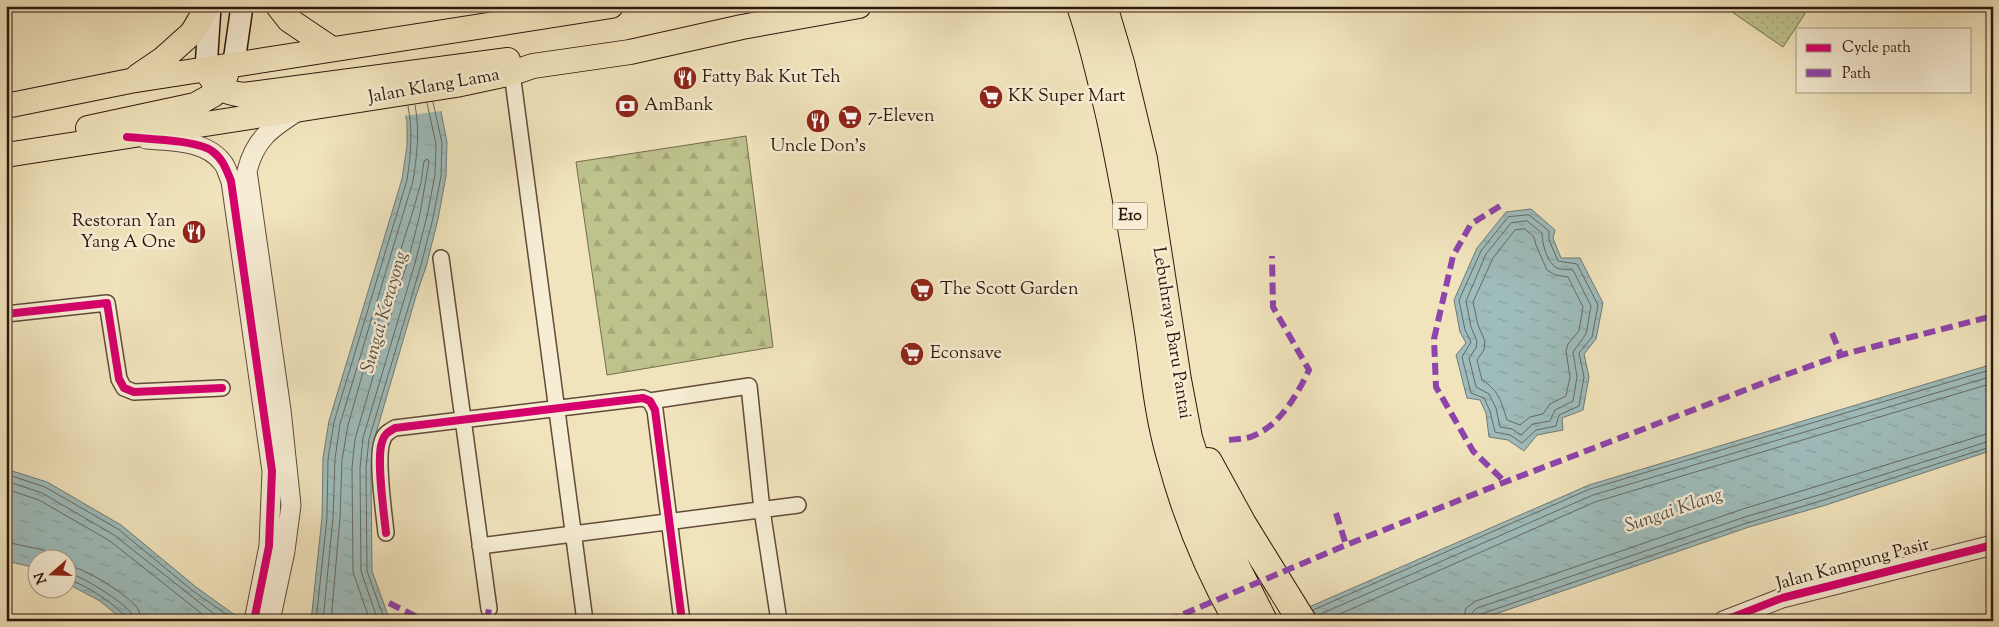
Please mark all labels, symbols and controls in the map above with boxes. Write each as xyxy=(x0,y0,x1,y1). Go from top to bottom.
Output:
legend xyxy=(1796,28,1972,92)
text: Cycle path xyxy=(1842,38,1911,59)
street label: Jalan Klang Lama xyxy=(365,63,502,112)
text: Path xyxy=(1842,64,1871,85)
restaurant icon: Fatty Bak Kut Teh xyxy=(672,65,698,91)
place label: Fatty Bak Kut Teh xyxy=(702,65,841,91)
supermarket icon: KK Super Mart xyxy=(978,84,1004,110)
place label: KK Super Mart xyxy=(1008,84,1125,110)
bank icon: AmBank xyxy=(614,93,640,119)
place label: AmBank xyxy=(644,93,714,119)
supermarket icon: 7-Eleven xyxy=(837,104,863,130)
place label: 7-Eleven xyxy=(868,104,935,130)
restaurant icon: Uncle Don's xyxy=(805,108,831,134)
place label: Uncle Don's xyxy=(770,134,866,160)
road number: E10 xyxy=(1112,202,1148,230)
place label: Restoran Yan Yang A One xyxy=(72,209,176,256)
restaurant icon: Restoran Yan Yang A One xyxy=(181,219,207,245)
street label: Lebuhraya Baru Pantai xyxy=(1145,245,1197,421)
water label: Sungai Kerayong xyxy=(355,248,415,376)
supermarket icon: The Scott Garden xyxy=(909,277,935,303)
place label: The Scott Garden xyxy=(940,277,1079,303)
supermarket icon: Econsave xyxy=(899,341,925,367)
place label: Econsave xyxy=(930,341,1002,367)
water label: Sungai Klang xyxy=(1621,482,1727,540)
street label: Jalan Kampung Pasir xyxy=(1772,532,1933,598)
north arrow xyxy=(28,550,78,600)
text: N xyxy=(30,569,53,586)

